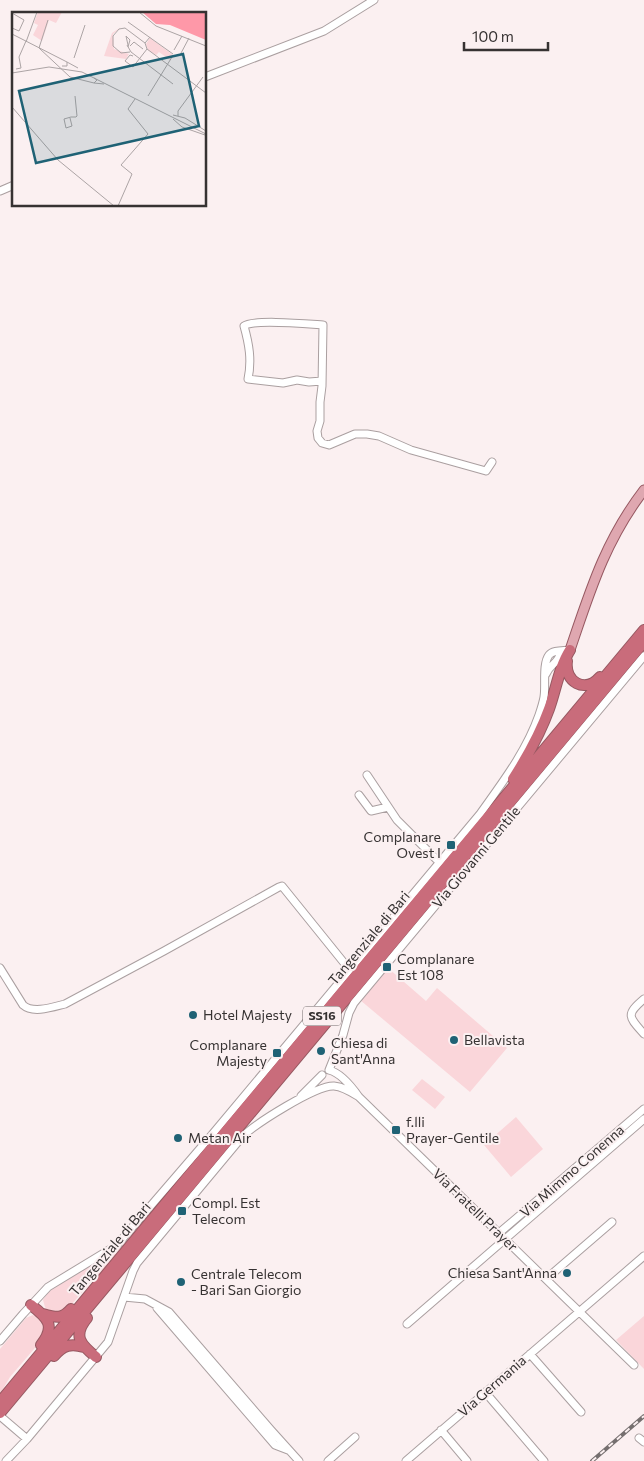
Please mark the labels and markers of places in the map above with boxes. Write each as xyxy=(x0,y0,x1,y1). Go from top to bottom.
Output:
place label: Complanare Ovest I xyxy=(364,828,441,861)
marker: Complanare Ovest I xyxy=(445,839,457,851)
place label: Complanare Est 108 xyxy=(397,950,474,983)
marker: Complanare Est 108 xyxy=(381,961,393,973)
place label: Hotel Majesty xyxy=(203,1006,292,1023)
marker: Hotel Majesty xyxy=(187,1009,199,1021)
place label: Bellavista xyxy=(464,1031,525,1048)
place label: Chiesa di Sant'Anna xyxy=(331,1034,395,1067)
marker: Bellavista xyxy=(448,1034,460,1046)
place label: Complanare Majesty xyxy=(190,1036,267,1069)
marker: Chiesa di Sant'Anna xyxy=(315,1045,327,1057)
marker: Complanare Majesty xyxy=(271,1047,283,1059)
place label: f.lli Prayer-Gentile xyxy=(406,1113,499,1146)
marker: f.lli Prayer-Gentile xyxy=(390,1124,402,1136)
place label: Metan Air xyxy=(188,1129,252,1146)
marker: Metan Air xyxy=(172,1132,184,1144)
place label: Compl. Est Telecom xyxy=(192,1194,261,1227)
marker: Compl. Est Telecom xyxy=(176,1205,188,1217)
place label: Chiesa Sant'Anna xyxy=(448,1264,557,1281)
place label: Centrale Telecom - Bari San Giorgio xyxy=(191,1265,302,1298)
marker: Chiesa Sant'Anna xyxy=(561,1267,573,1279)
marker: Centrale Telecom - Bari San Giorgio xyxy=(175,1276,187,1288)

